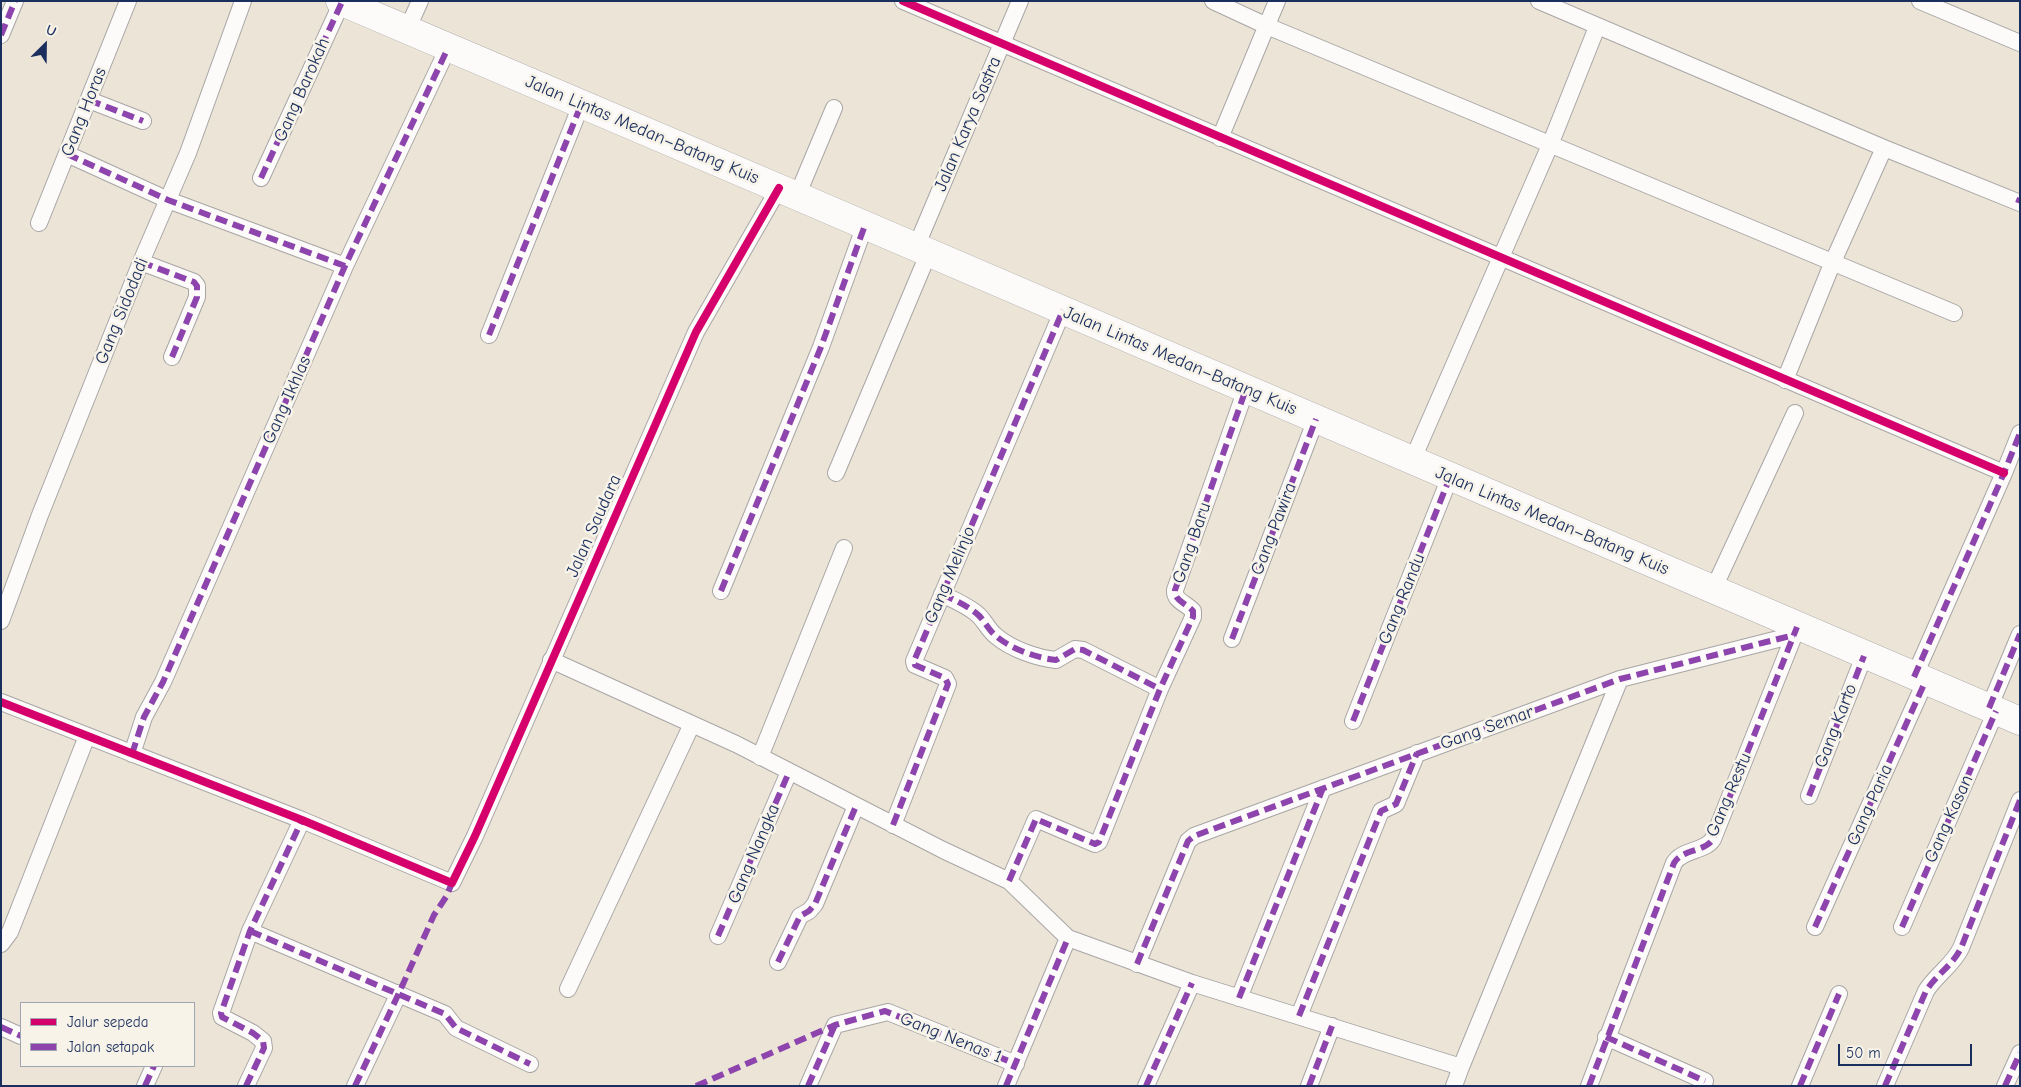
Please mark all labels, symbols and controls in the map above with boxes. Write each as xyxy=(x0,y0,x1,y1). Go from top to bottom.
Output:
north arrow xyxy=(20,20,70,70)
text: U xyxy=(43,21,59,40)
street label: Gang Barokah xyxy=(269,35,335,145)
street label: Jalan Karya Sastra xyxy=(930,53,1006,195)
street label: Gang Horas xyxy=(56,64,112,160)
street label: Jalan Lintas Medan–Batang Kuis xyxy=(522,71,762,189)
street label: Gang Sidodadi xyxy=(91,254,153,368)
street label: Jalan Lintas Medan–Batang Kuis xyxy=(1060,302,1300,420)
street label: Gang Ikhlas xyxy=(258,353,316,447)
street label: Jalan Lintas Medan–Batang Kuis xyxy=(1432,462,1672,580)
street label: Jalan Saudara xyxy=(562,471,626,581)
street label: Gang Pawira xyxy=(1246,480,1302,578)
street label: Gang Baru xyxy=(1168,500,1216,586)
street label: Gang Melinjo xyxy=(920,523,980,627)
street label: Gang Randu xyxy=(1374,550,1430,648)
street label: Gang Karto xyxy=(1810,681,1862,771)
street label: Gang Semar xyxy=(1437,701,1537,755)
street label: Gang Restu xyxy=(1702,750,1756,840)
street label: Gang Paria xyxy=(1842,761,1898,849)
street label: Gang Kasan xyxy=(1920,772,1978,866)
street label: Gang Nangka xyxy=(723,801,785,907)
legend xyxy=(20,1002,195,1067)
street label: Gang Nenas 1 xyxy=(897,1008,1005,1068)
text: Jalur sepeda xyxy=(67,1013,148,1031)
scale bar xyxy=(1841,1034,1975,1066)
text: Jalan setapak xyxy=(67,1038,154,1056)
text: 50 m xyxy=(1846,1044,1881,1062)

